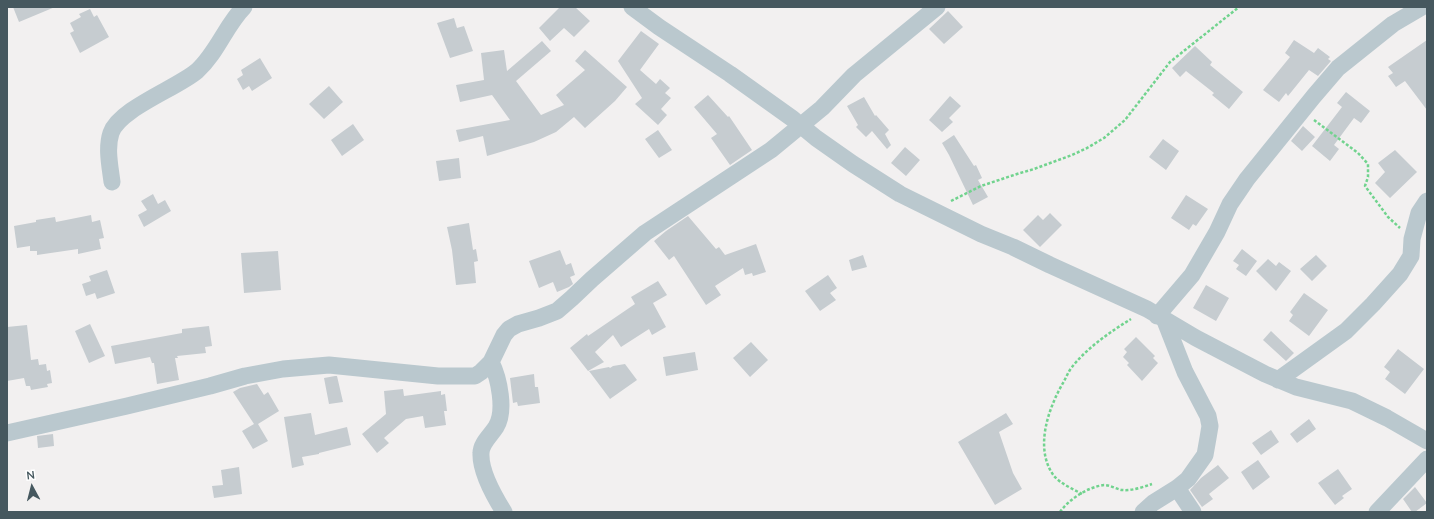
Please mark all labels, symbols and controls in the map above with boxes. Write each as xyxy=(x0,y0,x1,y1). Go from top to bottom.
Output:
north arrow xyxy=(12,467,52,507)
text: N xyxy=(26,468,36,483)

